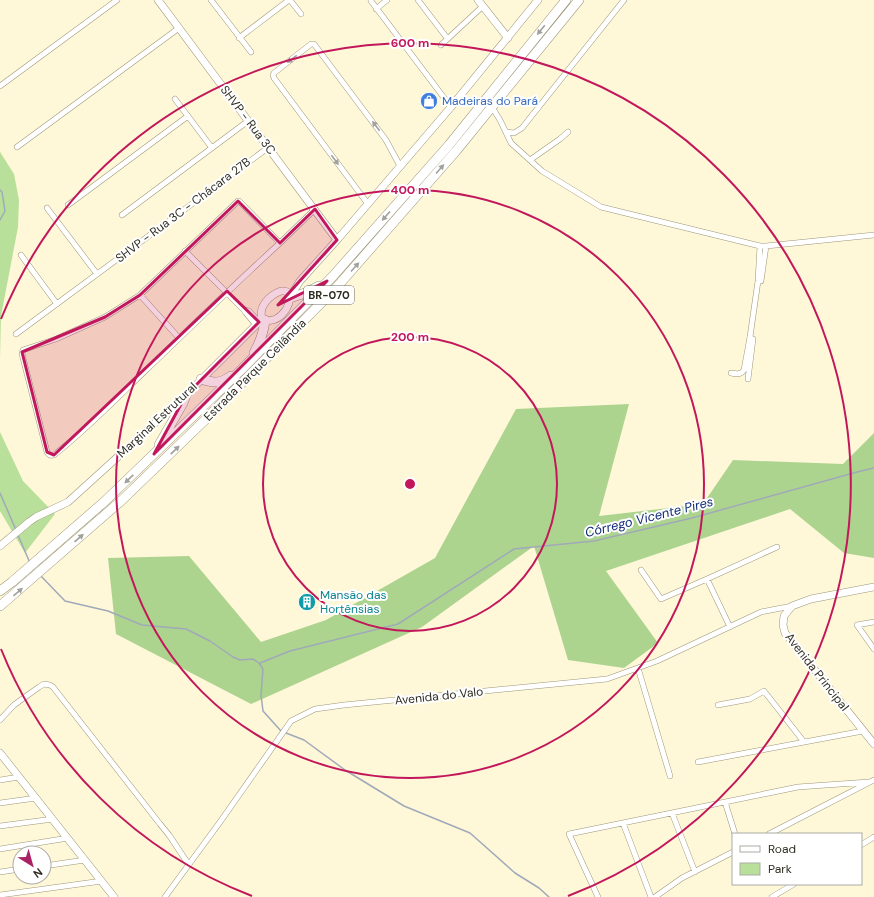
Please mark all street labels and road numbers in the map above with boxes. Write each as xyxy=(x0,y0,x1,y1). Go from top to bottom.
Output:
street label: SHVP - Rua 3C xyxy=(217,82,279,158)
street label: SHVP - Rua 3C - Chácara 27B xyxy=(112,154,254,266)
road number: BR-070 xyxy=(304,286,354,304)
street label: Estrada Parque Ceilândia xyxy=(200,315,310,425)
street label: Marginal Estrutural xyxy=(114,379,200,461)
street label: Avenida Principal xyxy=(782,630,852,714)
street label: Avenida do Valo xyxy=(394,683,484,709)

